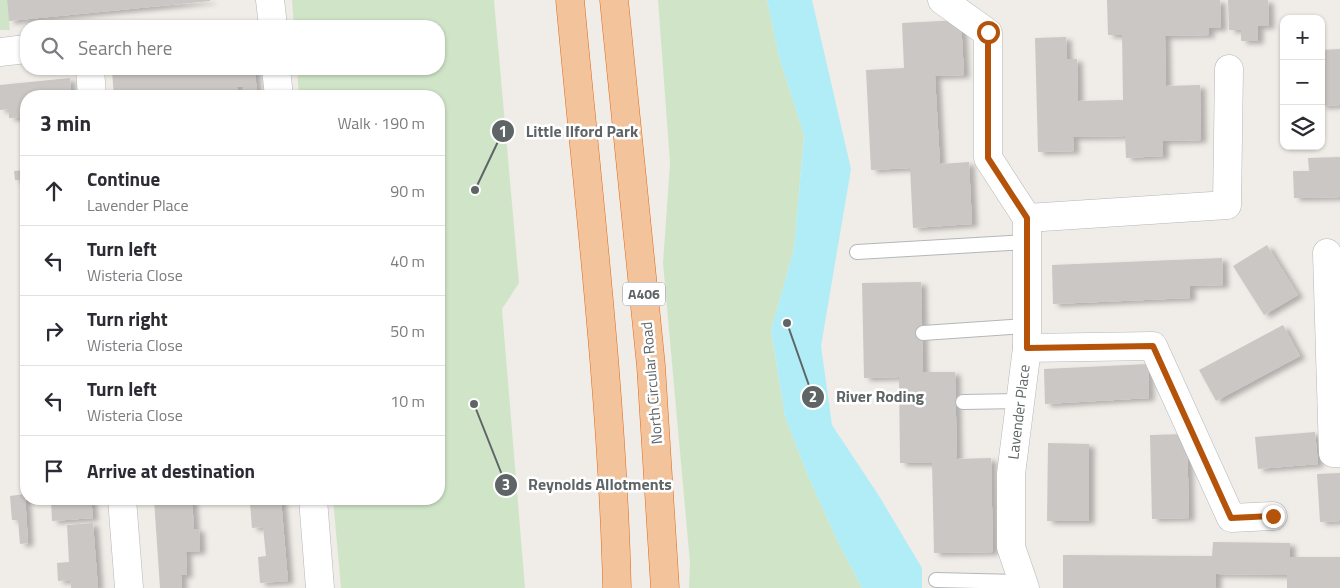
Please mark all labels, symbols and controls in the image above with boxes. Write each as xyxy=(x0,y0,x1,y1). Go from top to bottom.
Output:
map controls xyxy=(1280,15,1325,150)
button: + xyxy=(1280,15,1325,60)
search box xyxy=(20,20,445,75)
route start xyxy=(977,21,1000,44)
text: Search here xyxy=(78,33,172,62)
icon: search xyxy=(38,34,66,62)
button: − xyxy=(1280,60,1325,105)
button: layers xyxy=(1280,105,1325,150)
text: 3 min xyxy=(40,107,91,139)
text: Walk · 190 m xyxy=(337,111,425,135)
callout: Little Ilford Park xyxy=(491,116,648,147)
text: Little Ilford Park xyxy=(526,119,639,143)
text: 1 xyxy=(499,120,507,143)
text: Continue xyxy=(87,164,160,193)
icon: ahead xyxy=(40,177,68,205)
text: 90 m xyxy=(390,179,425,203)
text: Lavender Place xyxy=(87,193,189,217)
text: Turn left xyxy=(87,234,157,263)
icon: left xyxy=(40,247,68,275)
text: 40 m xyxy=(390,249,425,273)
text: Wisteria Close xyxy=(87,263,183,287)
road number: A406 xyxy=(623,282,665,306)
text: Turn right xyxy=(87,304,168,333)
icon: right xyxy=(40,317,68,345)
text: 50 m xyxy=(390,319,425,343)
street label: North Circular Road xyxy=(635,321,668,445)
text: Wisteria Close xyxy=(87,333,183,357)
street label: Lavender Place xyxy=(1001,363,1036,461)
text: Turn left xyxy=(87,374,157,403)
callout: River Roding xyxy=(801,381,934,412)
text: River Roding xyxy=(836,384,925,408)
text: 2 xyxy=(809,385,817,408)
icon: left xyxy=(40,387,68,415)
text: 10 m xyxy=(390,389,425,413)
text: Wisteria Close xyxy=(87,403,183,427)
text: Arrive at destination xyxy=(87,456,255,485)
icon: arrive xyxy=(40,457,68,485)
callout: Reynolds Allotments xyxy=(493,469,682,500)
text: Reynolds Allotments xyxy=(528,472,672,496)
text: 3 xyxy=(502,473,510,496)
route end xyxy=(1262,505,1285,528)

